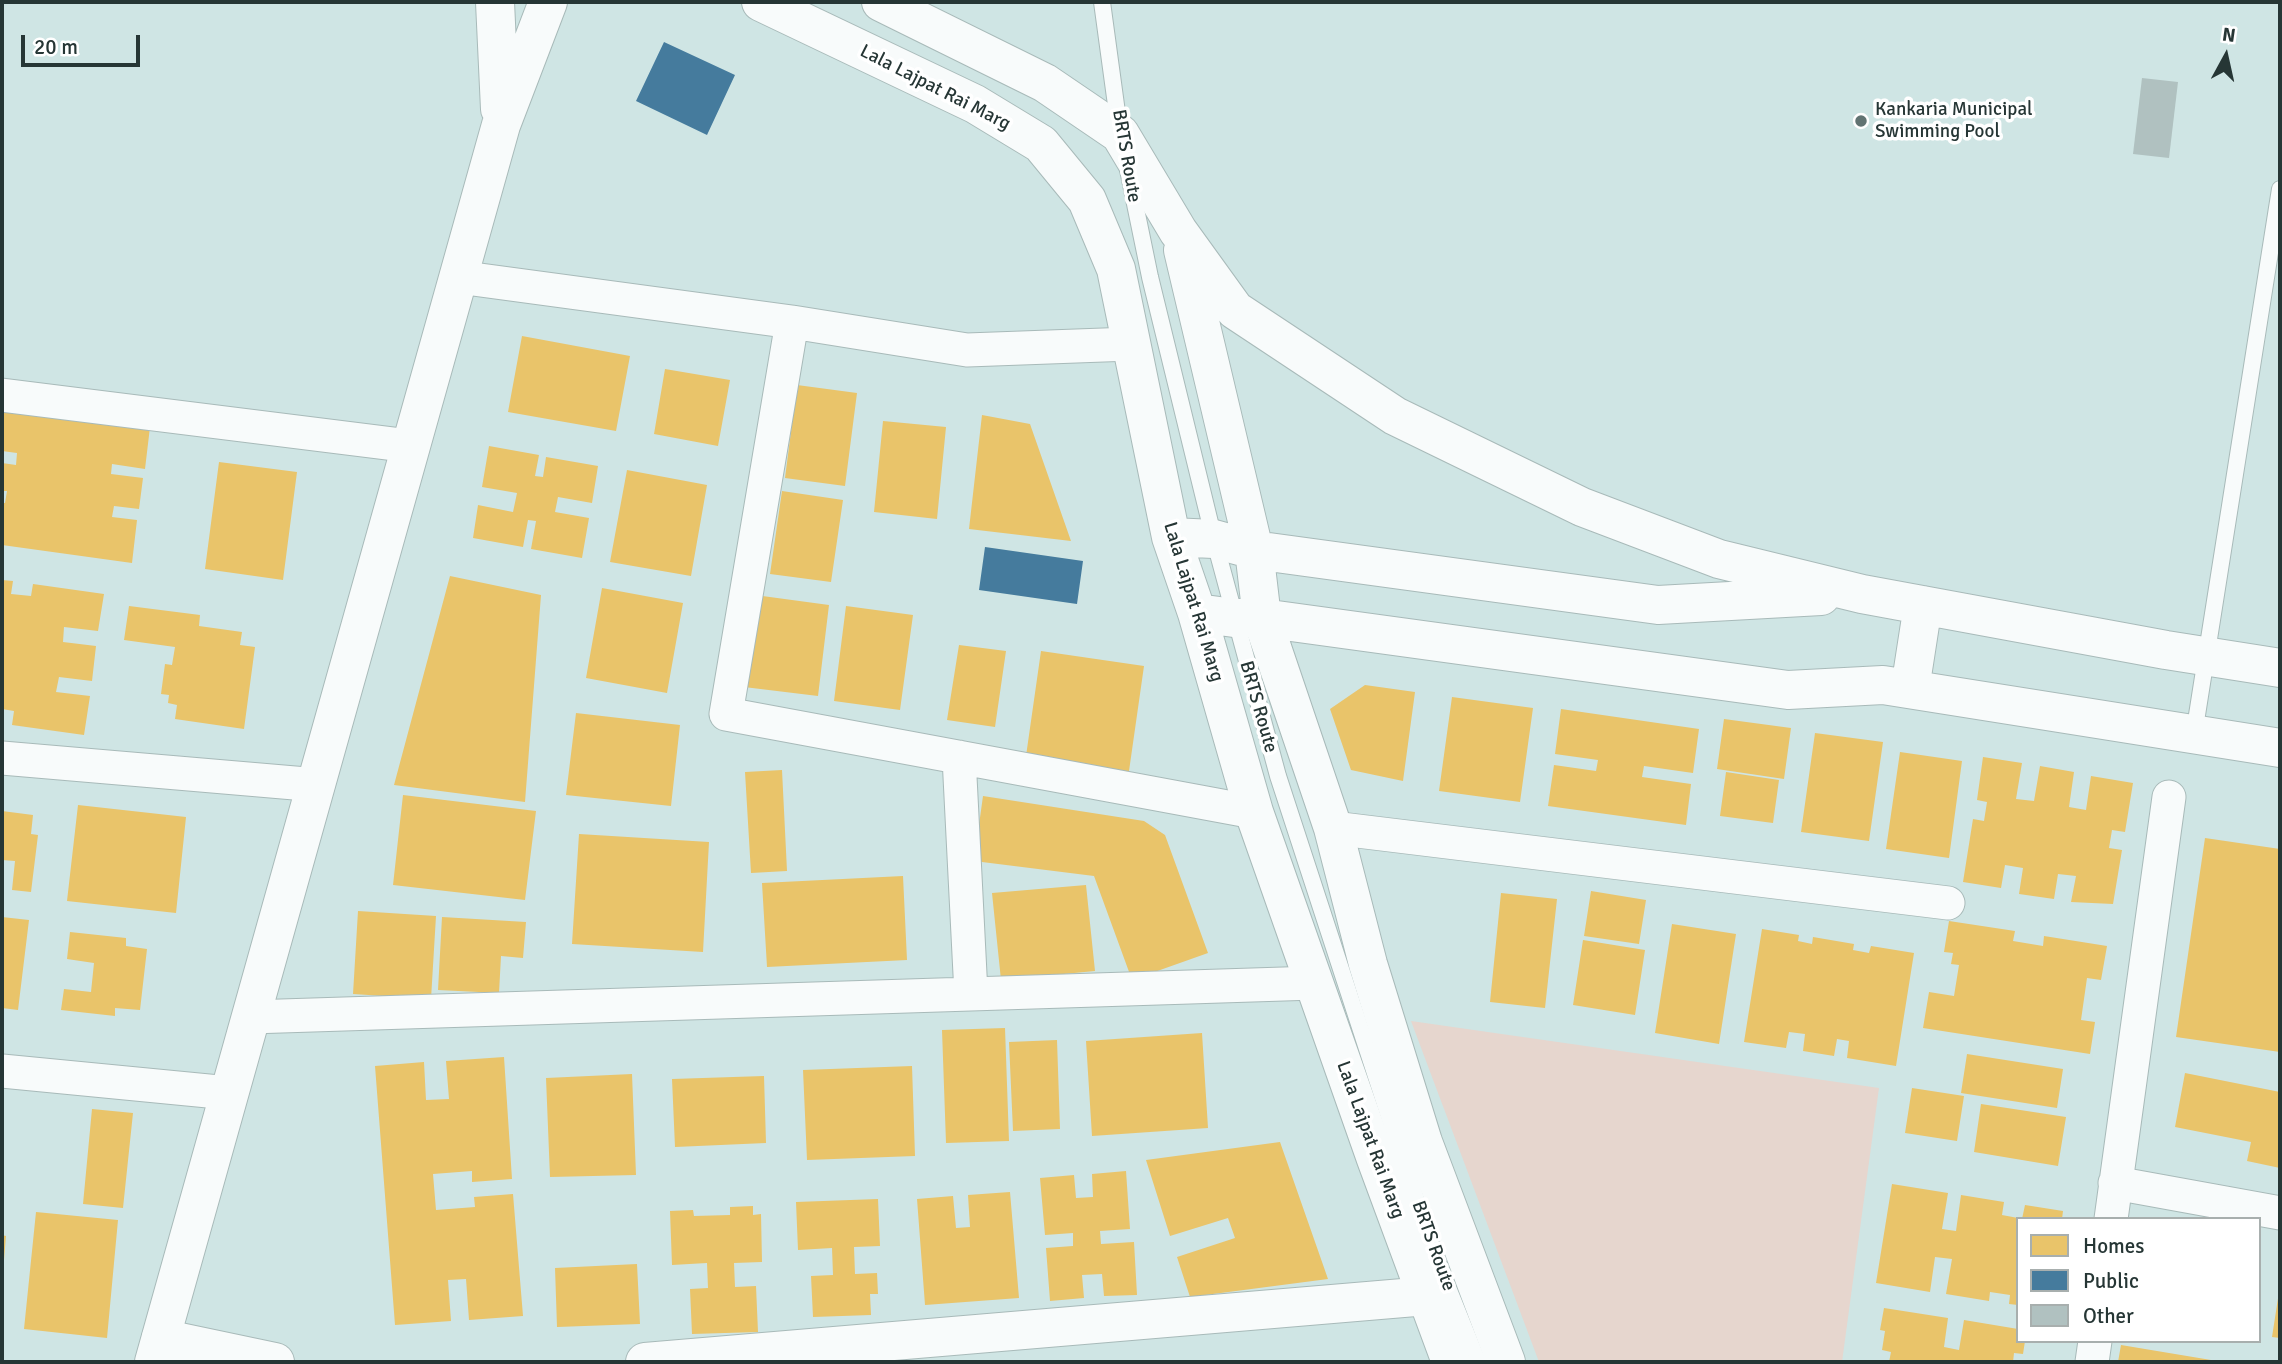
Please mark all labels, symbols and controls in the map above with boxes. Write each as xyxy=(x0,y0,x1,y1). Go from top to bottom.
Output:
scale bar xyxy=(24,21,144,65)
north arrow xyxy=(2191,21,2261,91)
text: N xyxy=(2221,22,2237,48)
text: 20 m xyxy=(34,34,78,60)
street label: Lala Lajpat Rai Marg xyxy=(856,40,1014,136)
place label: Kankaria Municipal Swimming Pool xyxy=(1875,99,2033,143)
street label: BRTS Route xyxy=(1107,108,1145,204)
marker: Kankaria Municipal Swimming Pool xyxy=(1853,113,1869,129)
street label: Lala Lajpat Rai Marg xyxy=(1158,519,1228,685)
street label: BRTS Route xyxy=(1234,659,1282,755)
street label: Lala Lajpat Rai Marg xyxy=(1331,1058,1409,1222)
street label: BRTS Route xyxy=(1406,1198,1460,1294)
legend xyxy=(2016,1217,2261,1343)
text: Homes xyxy=(2083,1233,2145,1259)
text: Public xyxy=(2083,1268,2139,1294)
text: Other xyxy=(2083,1303,2134,1329)

